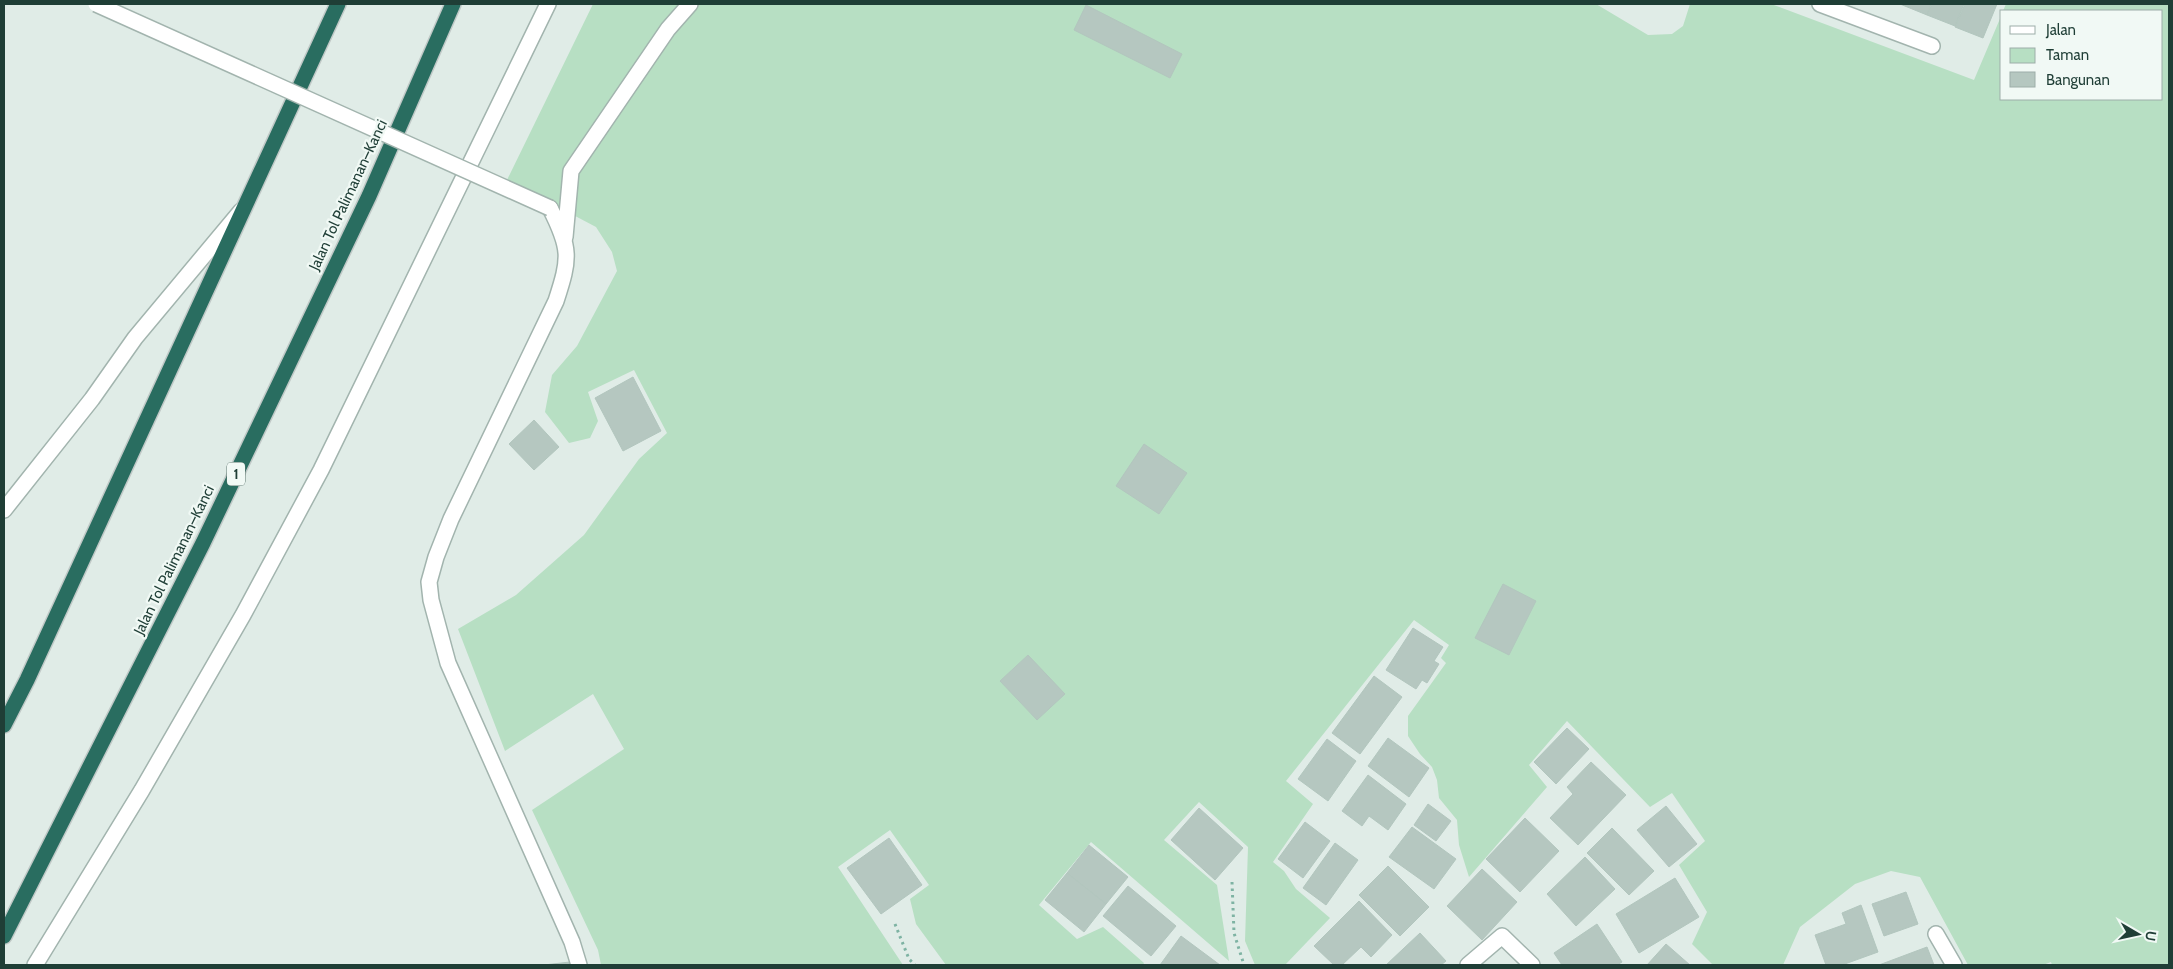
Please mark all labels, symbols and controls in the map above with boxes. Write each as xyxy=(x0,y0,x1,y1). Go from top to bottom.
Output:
legend xyxy=(2000,10,2163,100)
text: Jalan xyxy=(2045,21,2076,39)
text: Taman xyxy=(2046,46,2089,64)
text: Bangunan xyxy=(2046,71,2110,89)
street label: Jalan Tol Palimanan–Kanci xyxy=(305,117,391,274)
road number: 1 xyxy=(227,462,245,486)
street label: Jalan Tol Palimanan–Kanci xyxy=(129,482,218,639)
north arrow xyxy=(2113,909,2163,959)
text: U xyxy=(2141,930,2161,942)

